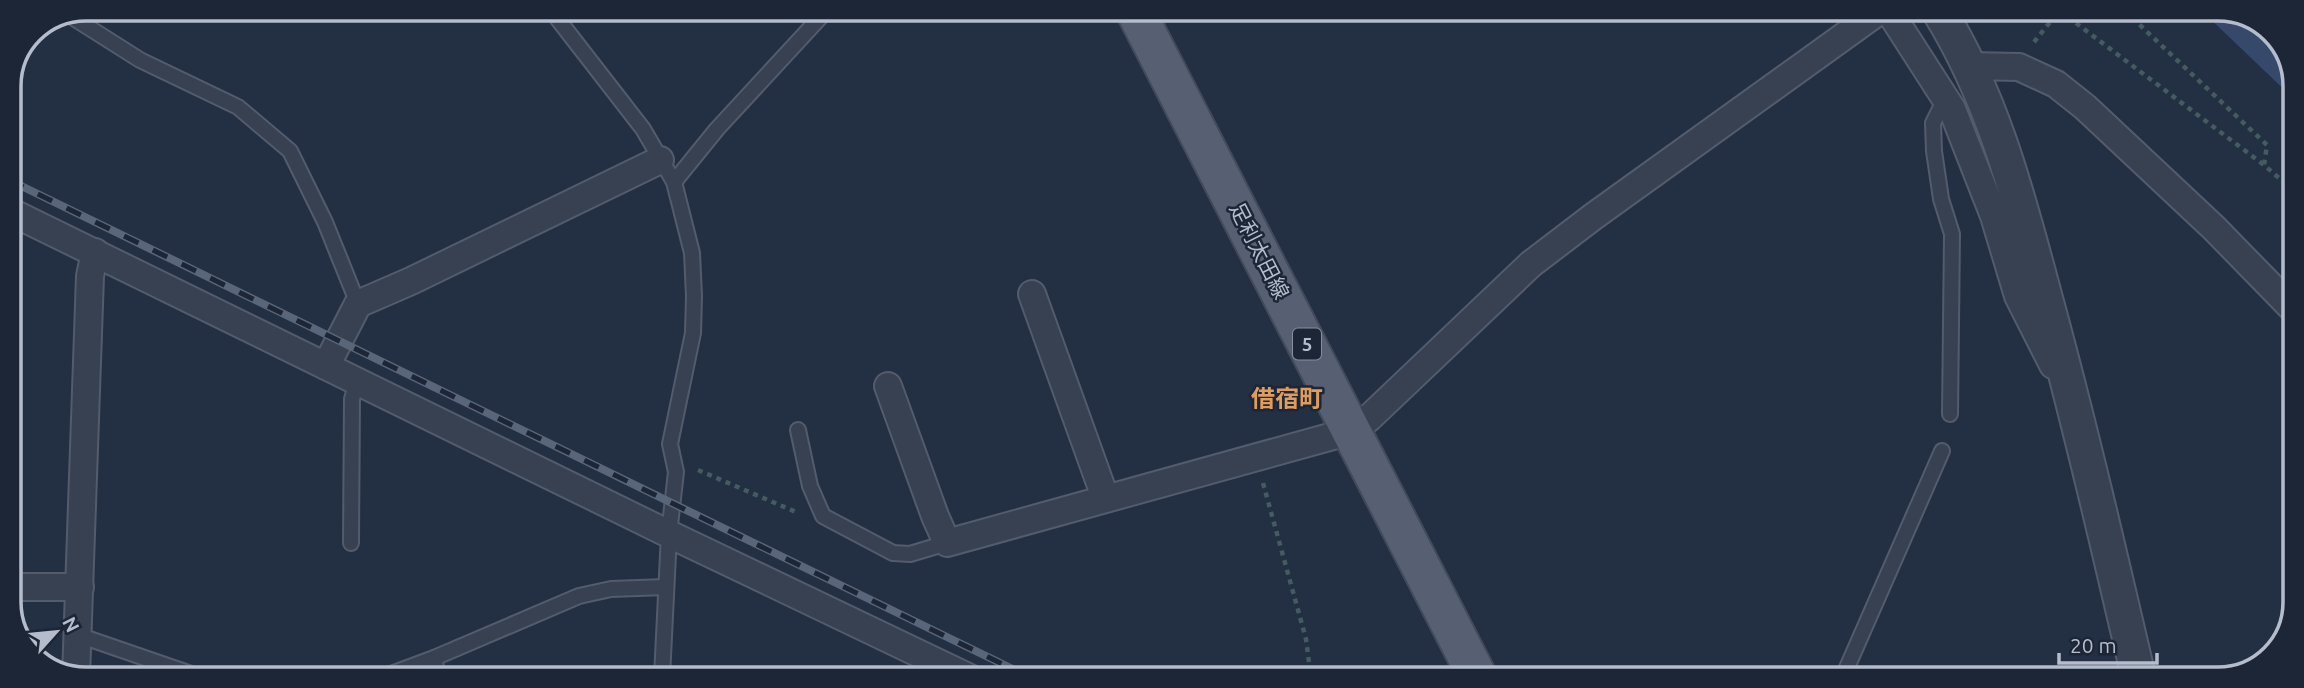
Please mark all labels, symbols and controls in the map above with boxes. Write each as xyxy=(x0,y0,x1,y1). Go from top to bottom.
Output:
street label: 足利太田線 xyxy=(1225,198,1294,303)
road number: 5 xyxy=(1293,328,1321,360)
district label: 借宿町 xyxy=(1251,385,1323,412)
north arrow xyxy=(21,597,91,667)
text: N xyxy=(58,613,84,636)
scale bar xyxy=(2059,622,2157,666)
text: 20 m xyxy=(2070,633,2117,657)

